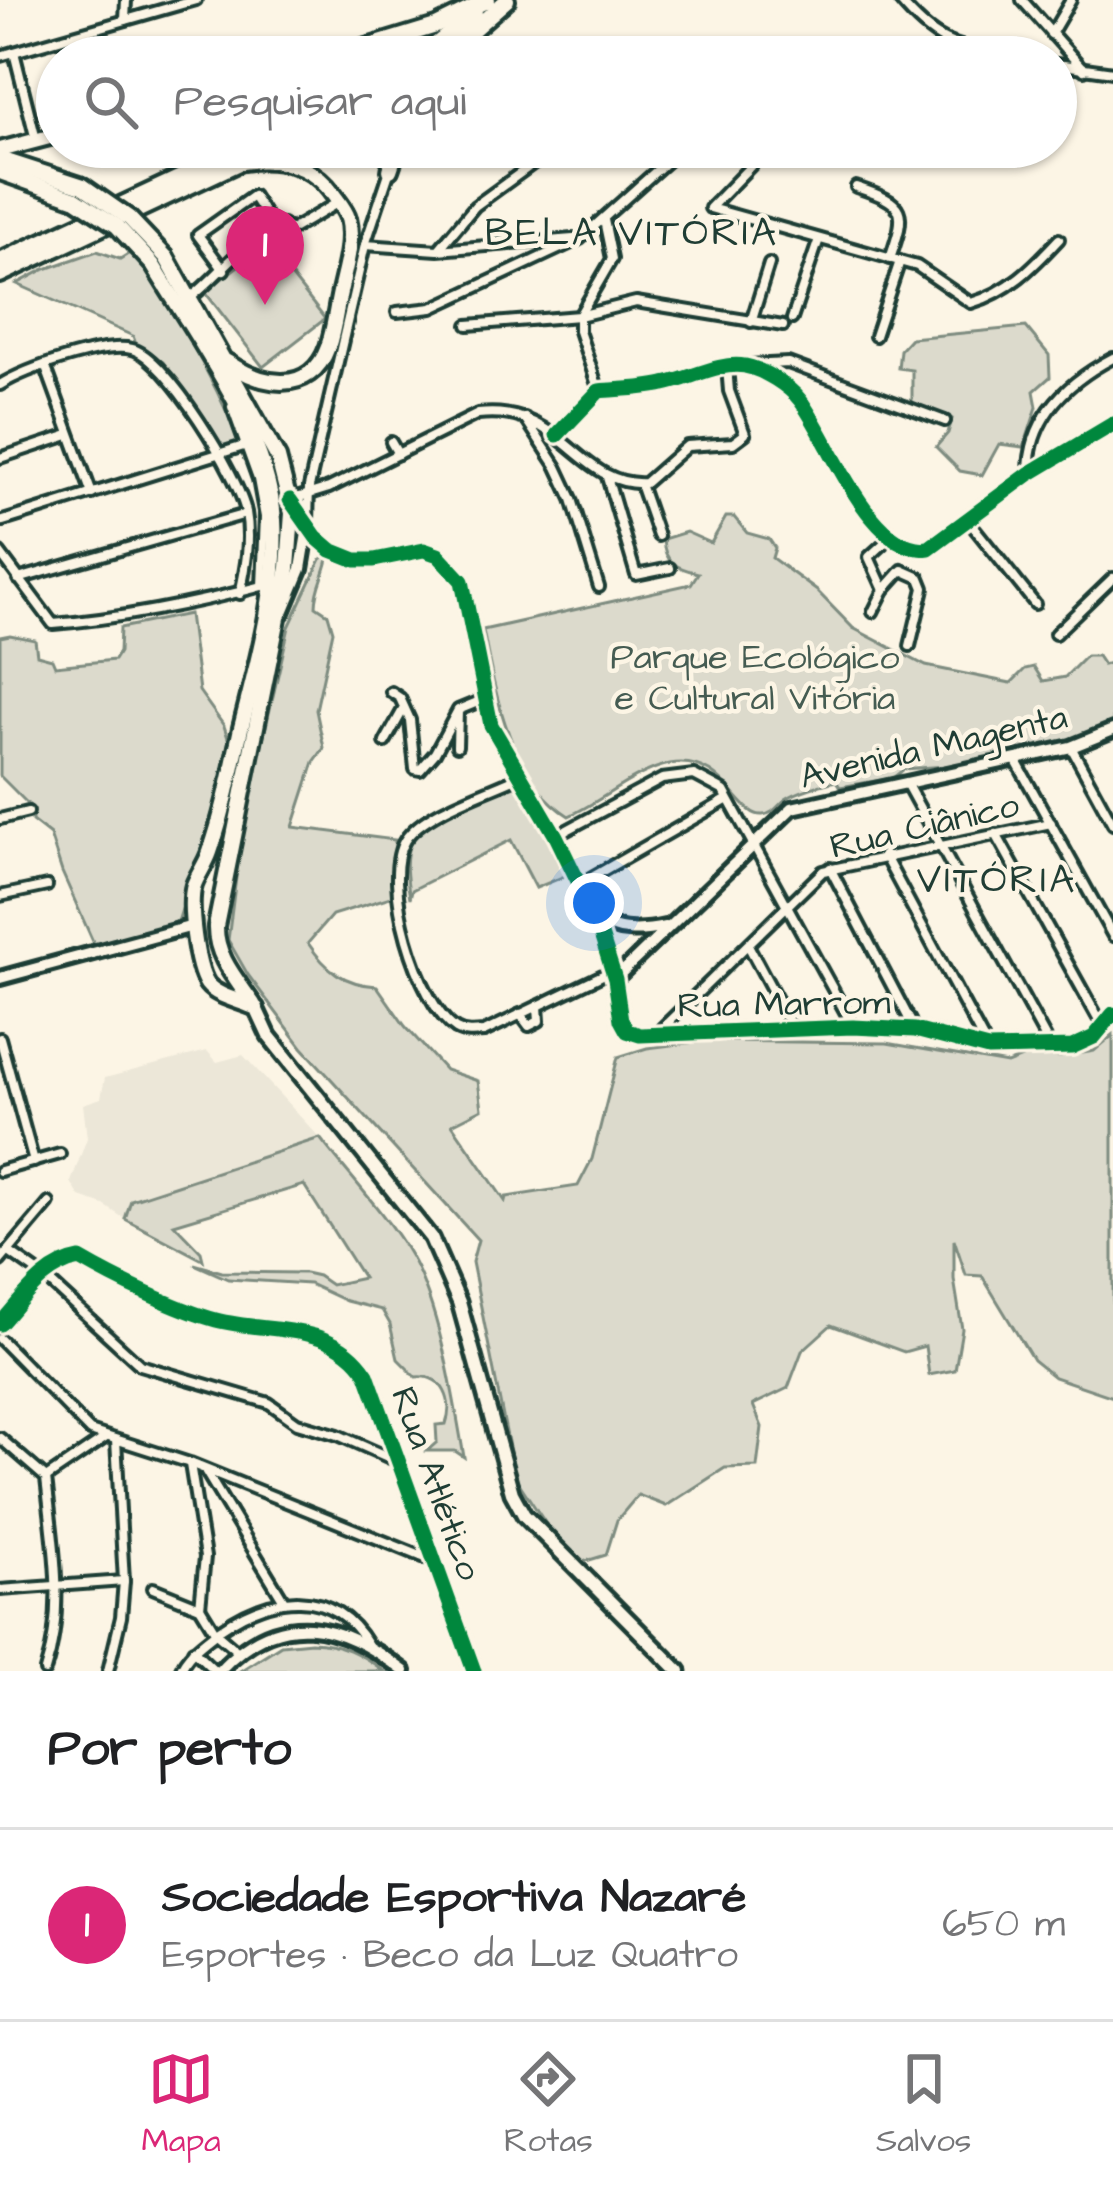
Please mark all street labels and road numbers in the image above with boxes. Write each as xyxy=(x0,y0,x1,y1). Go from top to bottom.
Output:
street label: Avenida Magenta xyxy=(795,692,1072,804)
street label: Rua Ciânico xyxy=(825,780,1024,873)
street label: Rua Marrom xyxy=(677,977,891,1032)
street label: Rua Atlético xyxy=(377,1380,494,1588)

